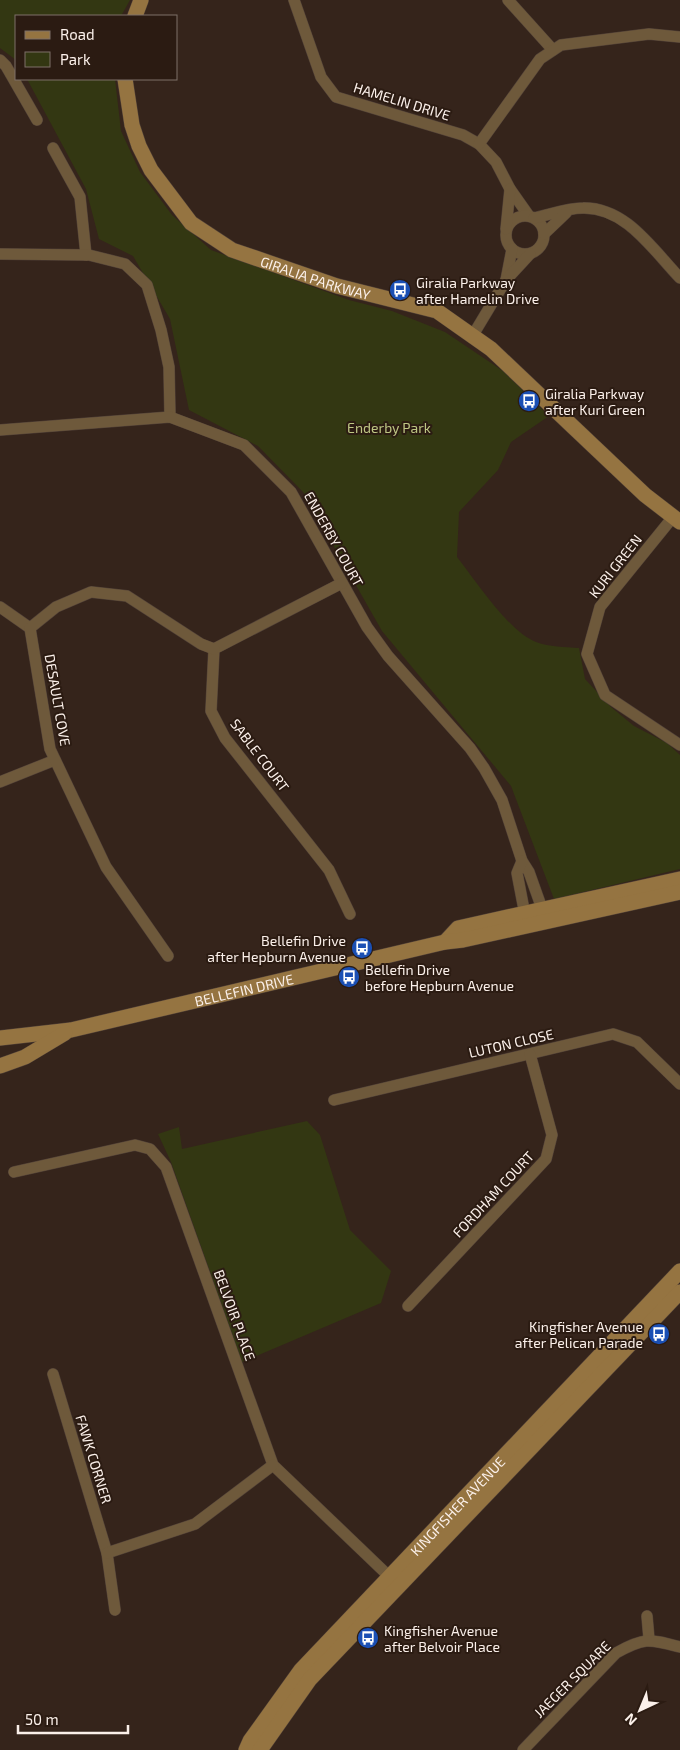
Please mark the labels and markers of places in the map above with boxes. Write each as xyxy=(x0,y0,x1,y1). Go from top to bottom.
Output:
place label: Giralia Parkway after Hamelin Drive xyxy=(416,274,539,307)
bus stop icon: Giralia Parkway after Hamelin Drive xyxy=(388,278,412,302)
place label: Giralia Parkway after Kuri Green xyxy=(545,385,645,418)
bus stop icon: Giralia Parkway after Kuri Green xyxy=(517,389,541,413)
place label: Bellefin Drive after Hepburn Avenue xyxy=(207,932,346,965)
bus stop icon: Bellefin Drive after Hepburn Avenue xyxy=(350,936,374,960)
place label: Bellefin Drive before Hepburn Avenue xyxy=(365,961,514,994)
bus stop icon: Bellefin Drive before Hepburn Avenue xyxy=(337,965,361,989)
place label: Kingfisher Avenue after Pelican Parade xyxy=(515,1318,643,1351)
bus stop icon: Kingfisher Avenue after Pelican Parade xyxy=(647,1322,671,1346)
place label: Kingfisher Avenue after Belvoir Place xyxy=(384,1622,500,1655)
bus stop icon: Kingfisher Avenue after Belvoir Place xyxy=(356,1626,380,1650)

